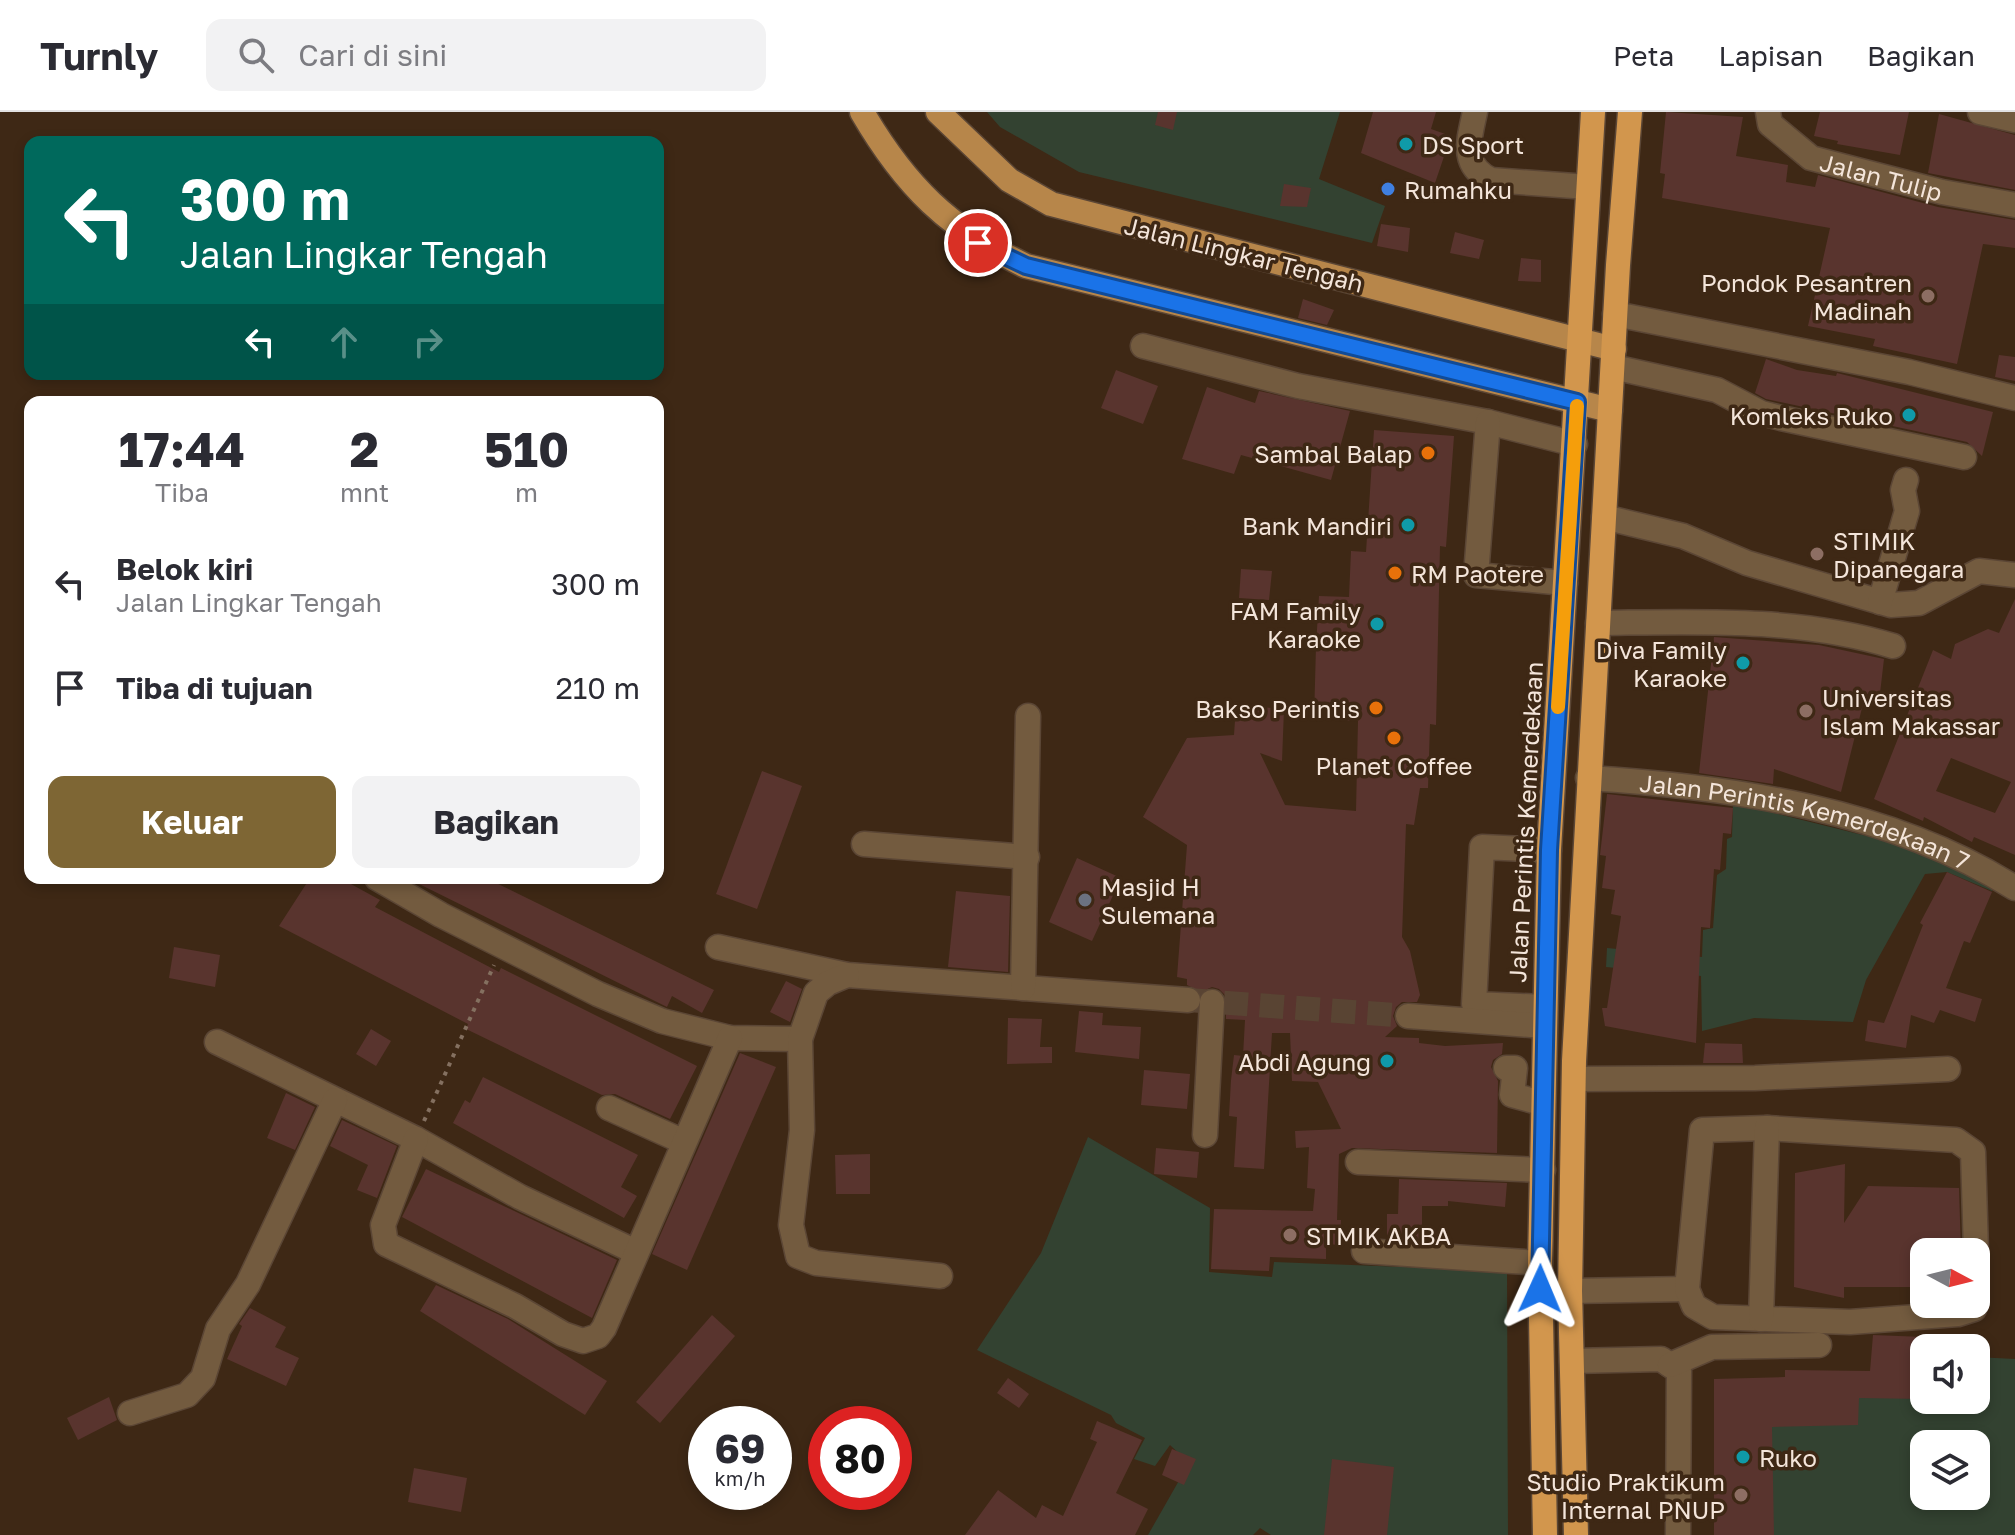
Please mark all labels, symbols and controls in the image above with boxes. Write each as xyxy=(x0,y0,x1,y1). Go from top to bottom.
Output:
search box xyxy=(206,19,766,91)
text: Turnly xyxy=(40,33,158,78)
icon: search xyxy=(234,33,278,77)
text: Cari di sini xyxy=(298,37,447,73)
text: Peta xyxy=(1613,39,1674,72)
text: Lapisan xyxy=(1718,39,1823,72)
text: Bagikan xyxy=(1867,39,1975,72)
place label: DS Sport xyxy=(1422,130,1524,159)
marker: DS Sport xyxy=(1397,135,1415,153)
street label: Jalan Tulip xyxy=(1817,146,1945,206)
text: 300 m xyxy=(180,165,350,232)
icon: left xyxy=(48,168,152,272)
place label: Rumahku xyxy=(1404,175,1512,204)
marker: Rumahku xyxy=(1379,180,1397,198)
pin xyxy=(944,209,1012,277)
street label: Jalan Lingkar Tengah xyxy=(1122,210,1366,298)
icon: arrive xyxy=(956,221,1000,265)
text: Jalan Lingkar Tengah xyxy=(180,233,548,276)
place label: Pondok Pesantren Madinah xyxy=(1701,268,1912,325)
marker: Pondok Pesantren Madinah xyxy=(1919,287,1937,305)
icon: left xyxy=(238,320,282,364)
icon: ahead xyxy=(322,320,366,364)
icon: right xyxy=(406,320,450,364)
place label: Komleks Ruko xyxy=(1730,401,1893,430)
marker: Komleks Ruko xyxy=(1900,406,1918,424)
text: 17:44 xyxy=(119,420,245,478)
text: 2 xyxy=(350,420,379,478)
text: 510 xyxy=(484,420,569,478)
place label: Sambal Balap xyxy=(1254,439,1412,468)
marker: Sambal Balap xyxy=(1419,444,1437,462)
text: Tiba xyxy=(155,477,209,508)
text: mnt xyxy=(340,477,389,508)
text: m xyxy=(515,477,538,508)
place label: Bank Mandiri xyxy=(1242,511,1392,540)
marker: Bank Mandiri xyxy=(1399,516,1417,534)
place label: STIMIK Dipanegara xyxy=(1833,526,1964,583)
marker: STIMIK Dipanegara xyxy=(1808,545,1826,563)
text: Belok kiri xyxy=(116,551,253,587)
place label: RM Paotere xyxy=(1411,559,1544,588)
icon: left xyxy=(48,562,92,606)
marker: RM Paotere xyxy=(1386,564,1404,582)
text: 300 m xyxy=(551,566,640,602)
text: Jalan Lingkar Tengah xyxy=(116,587,382,618)
place label: FAM Family Karaoke xyxy=(1230,596,1361,653)
marker: FAM Family Karaoke xyxy=(1368,615,1386,633)
place label: Diva Family Karaoke xyxy=(1596,635,1727,692)
marker: Diva Family Karaoke xyxy=(1734,654,1752,672)
street label: Jalan Perintis Kemerdekaan xyxy=(1502,661,1548,983)
icon: arrive xyxy=(48,666,92,710)
text: Tiba di tujuan xyxy=(116,670,313,706)
text: 210 m xyxy=(555,670,640,706)
place label: Universitas Islam Makassar xyxy=(1822,683,2000,740)
place label: Bakso Perintis xyxy=(1195,694,1360,723)
marker: Bakso Perintis xyxy=(1367,699,1385,717)
marker: Universitas Islam Makassar xyxy=(1797,702,1815,720)
marker: Planet Coffee xyxy=(1385,729,1403,747)
place label: Planet Coffee xyxy=(1315,751,1473,780)
street label: Jalan Perintis Kemerdekaan 7 xyxy=(1638,767,1975,875)
button: Keluar xyxy=(48,776,336,868)
button: Bagikan xyxy=(352,776,640,868)
place label: Masjid H Sulemana xyxy=(1101,872,1215,929)
marker: Masjid H Sulemana xyxy=(1076,891,1094,909)
place label: Abdi Agung xyxy=(1238,1047,1371,1076)
marker: Abdi Agung xyxy=(1378,1052,1396,1070)
place label: STMIK AKBA xyxy=(1306,1221,1451,1250)
marker: STMIK AKBA xyxy=(1281,1226,1299,1244)
north arrow xyxy=(1910,1238,1990,1318)
map controls xyxy=(1910,1238,1990,1510)
position arrow xyxy=(1498,1247,1582,1331)
button: sound xyxy=(1910,1334,1990,1414)
speed limit sign: 80 xyxy=(808,1406,912,1510)
text: 69 xyxy=(715,1424,765,1472)
button: layers xyxy=(1910,1430,1990,1510)
place label: Ruko xyxy=(1759,1443,1817,1472)
marker: Ruko xyxy=(1734,1448,1752,1466)
text: km/h xyxy=(715,1466,765,1490)
place label: Studio Praktikum Internal PNUP xyxy=(1527,1467,1725,1524)
marker: Studio Praktikum Internal PNUP xyxy=(1732,1486,1750,1504)

